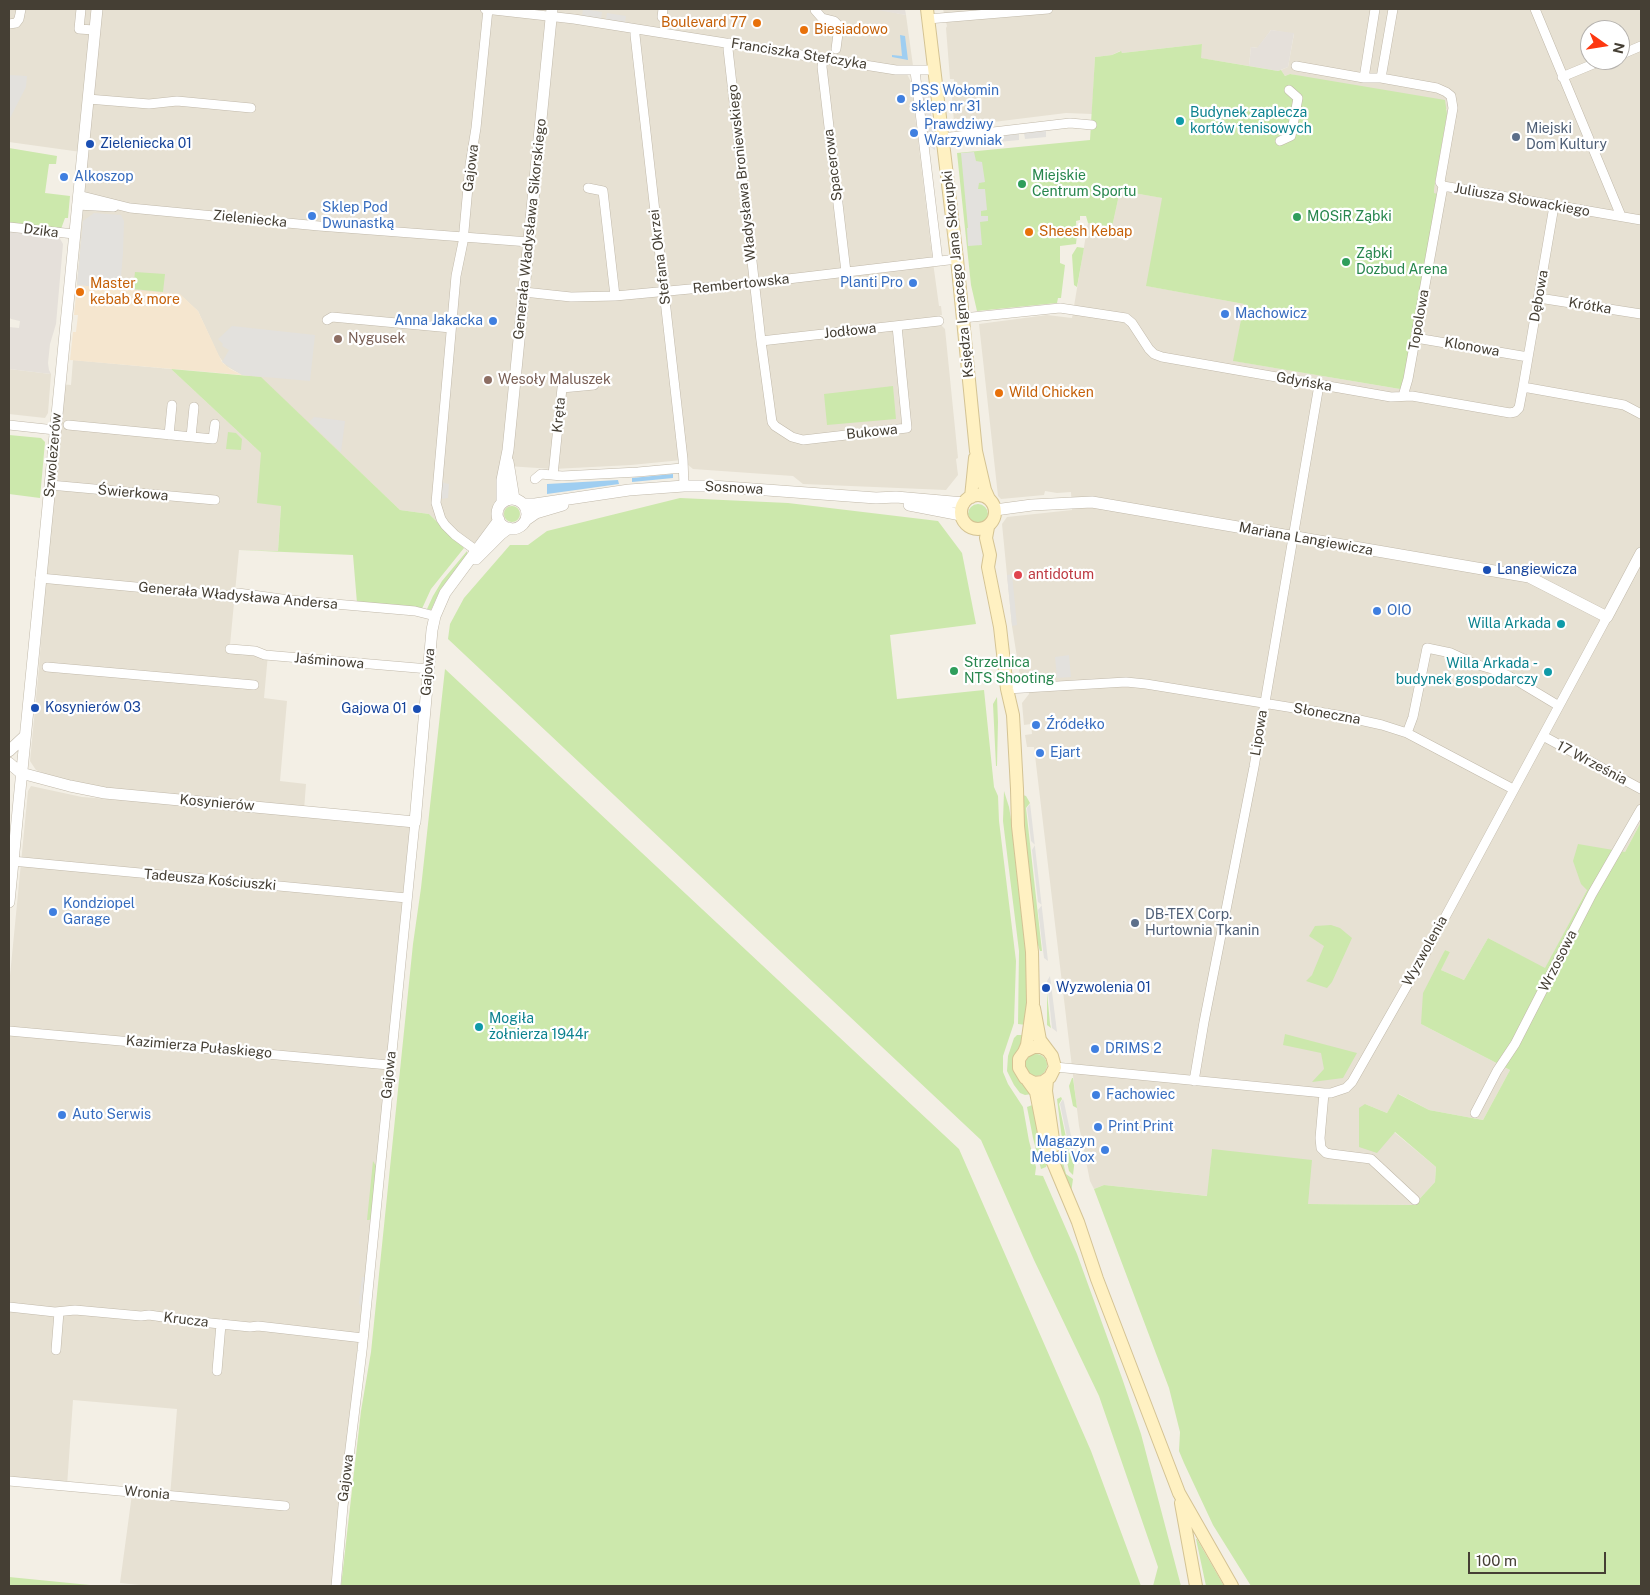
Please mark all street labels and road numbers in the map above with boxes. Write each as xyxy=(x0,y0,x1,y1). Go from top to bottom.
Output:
street label: Franciszka Stefczyka xyxy=(730,35,868,73)
street label: Władysława Broniewskiego xyxy=(724,84,760,262)
street label: Generała Władysława Sikorskiego xyxy=(510,118,550,340)
street label: Spacerowa xyxy=(820,128,846,202)
street label: Gajowa xyxy=(460,143,482,193)
street label: Księdza Ignacego Jana Skorupki xyxy=(939,170,977,378)
street label: Juliusza Słowackiego xyxy=(1453,180,1591,220)
street label: Zieleniecka xyxy=(212,207,288,231)
street label: Stefana Okrzei xyxy=(646,208,674,306)
street label: Dzika xyxy=(22,221,60,241)
street label: Dębowa xyxy=(1526,269,1552,323)
street label: Rembertowska xyxy=(692,271,790,297)
street label: Topolowa xyxy=(1405,288,1433,352)
street label: Krótka xyxy=(1567,294,1613,318)
street label: Jodłowa xyxy=(823,320,877,342)
street label: Klonowa xyxy=(1443,334,1501,360)
street label: Gdyńska xyxy=(1275,369,1333,395)
street label: Kręta xyxy=(549,396,569,434)
street label: Szwoleżerów xyxy=(41,412,65,498)
street label: Bukowa xyxy=(846,421,898,443)
street label: Sosnowa xyxy=(704,478,764,498)
street label: Świerkowa xyxy=(97,482,169,504)
street label: Mariana Langiewicza xyxy=(1238,519,1374,559)
street label: Generała Władysława Andersa xyxy=(138,579,338,613)
street label: Gajowa xyxy=(418,647,438,697)
street label: Jaśminowa xyxy=(293,650,365,672)
street label: Słoneczna xyxy=(1292,700,1362,728)
street label: Lipowa xyxy=(1247,709,1271,757)
street label: 17 Września xyxy=(1554,737,1630,789)
street label: Kosynierów xyxy=(179,791,255,815)
street label: Tadeusza Kościuszki xyxy=(143,866,277,894)
street label: Wyzwolenia xyxy=(1399,913,1451,989)
street label: Wrzosowa xyxy=(1535,927,1581,995)
street label: Kazimierza Pułaskiego xyxy=(125,1032,273,1062)
street label: Gajowa xyxy=(378,1050,400,1100)
street label: Krucza xyxy=(163,1309,209,1331)
street label: Gajowa xyxy=(335,1453,357,1503)
street label: Wronia xyxy=(123,1483,171,1503)

